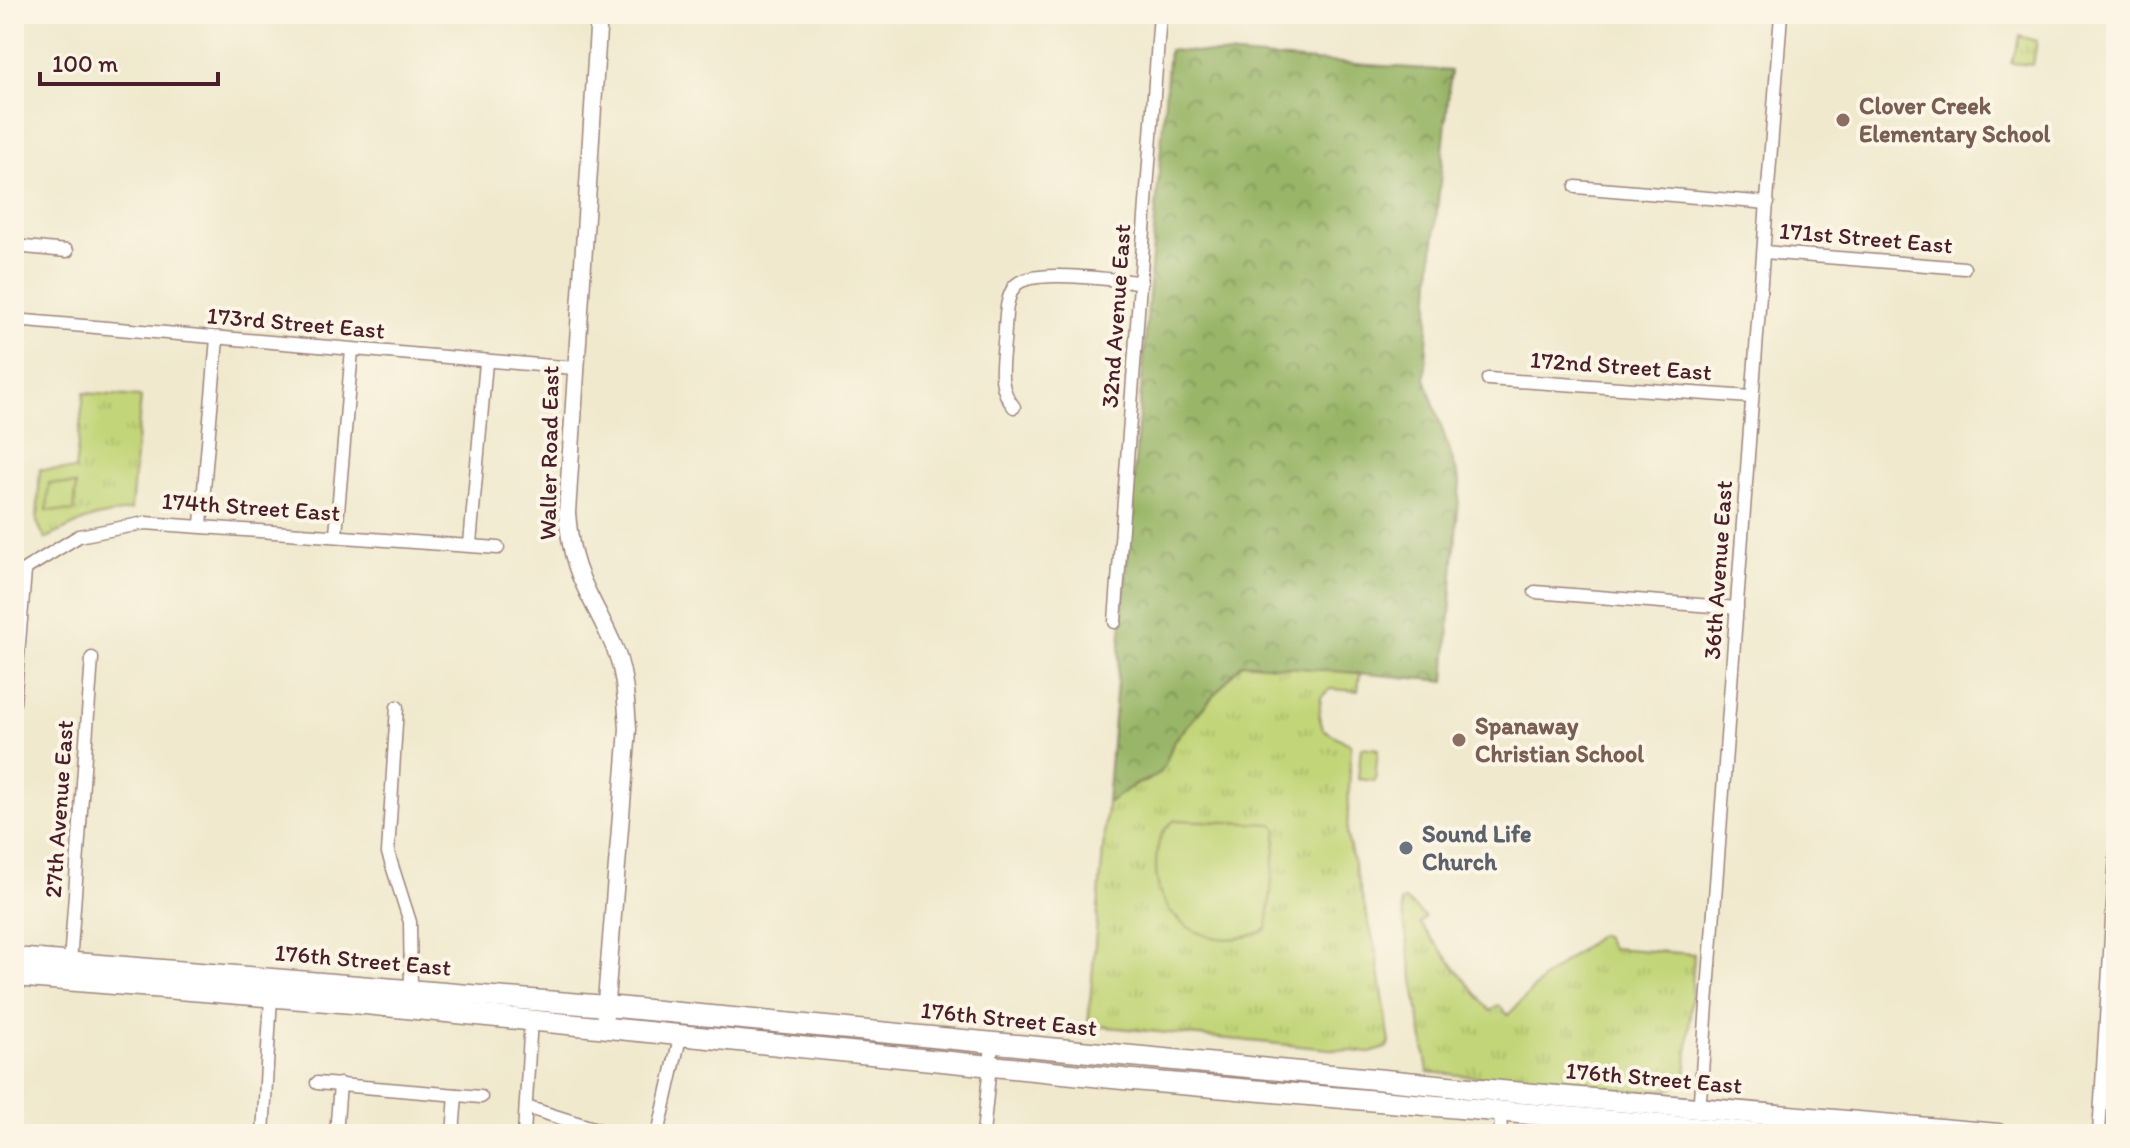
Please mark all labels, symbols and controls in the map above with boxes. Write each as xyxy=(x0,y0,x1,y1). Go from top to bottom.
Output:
scale bar xyxy=(40,36,218,86)
text: 100 m xyxy=(52,49,118,78)
place label: Clover Creek Elementary School xyxy=(1859,91,2051,149)
marker: Clover Creek Elementary School xyxy=(1834,111,1852,129)
street label: 171st Street East xyxy=(1778,215,1954,260)
street label: 32nd Avenue East xyxy=(1095,223,1136,409)
street label: 173rd Street East xyxy=(206,300,386,345)
street label: 172nd Street East xyxy=(1529,345,1713,386)
street label: Waller Road East xyxy=(532,365,565,541)
street label: 36th Avenue East xyxy=(1697,479,1738,661)
street label: 174th Street East xyxy=(161,486,341,527)
place label: Spanaway Christian School xyxy=(1475,711,1644,768)
street label: 27th Avenue East xyxy=(38,719,79,899)
marker: Spanaway Christian School xyxy=(1450,731,1468,749)
place label: Sound Life Church xyxy=(1422,819,1531,876)
marker: Sound Life Church xyxy=(1397,839,1415,857)
street label: 176th Street East xyxy=(274,937,453,982)
street label: 176th Street East xyxy=(919,995,1099,1042)
street label: 176th Street East xyxy=(1565,1055,1744,1100)

